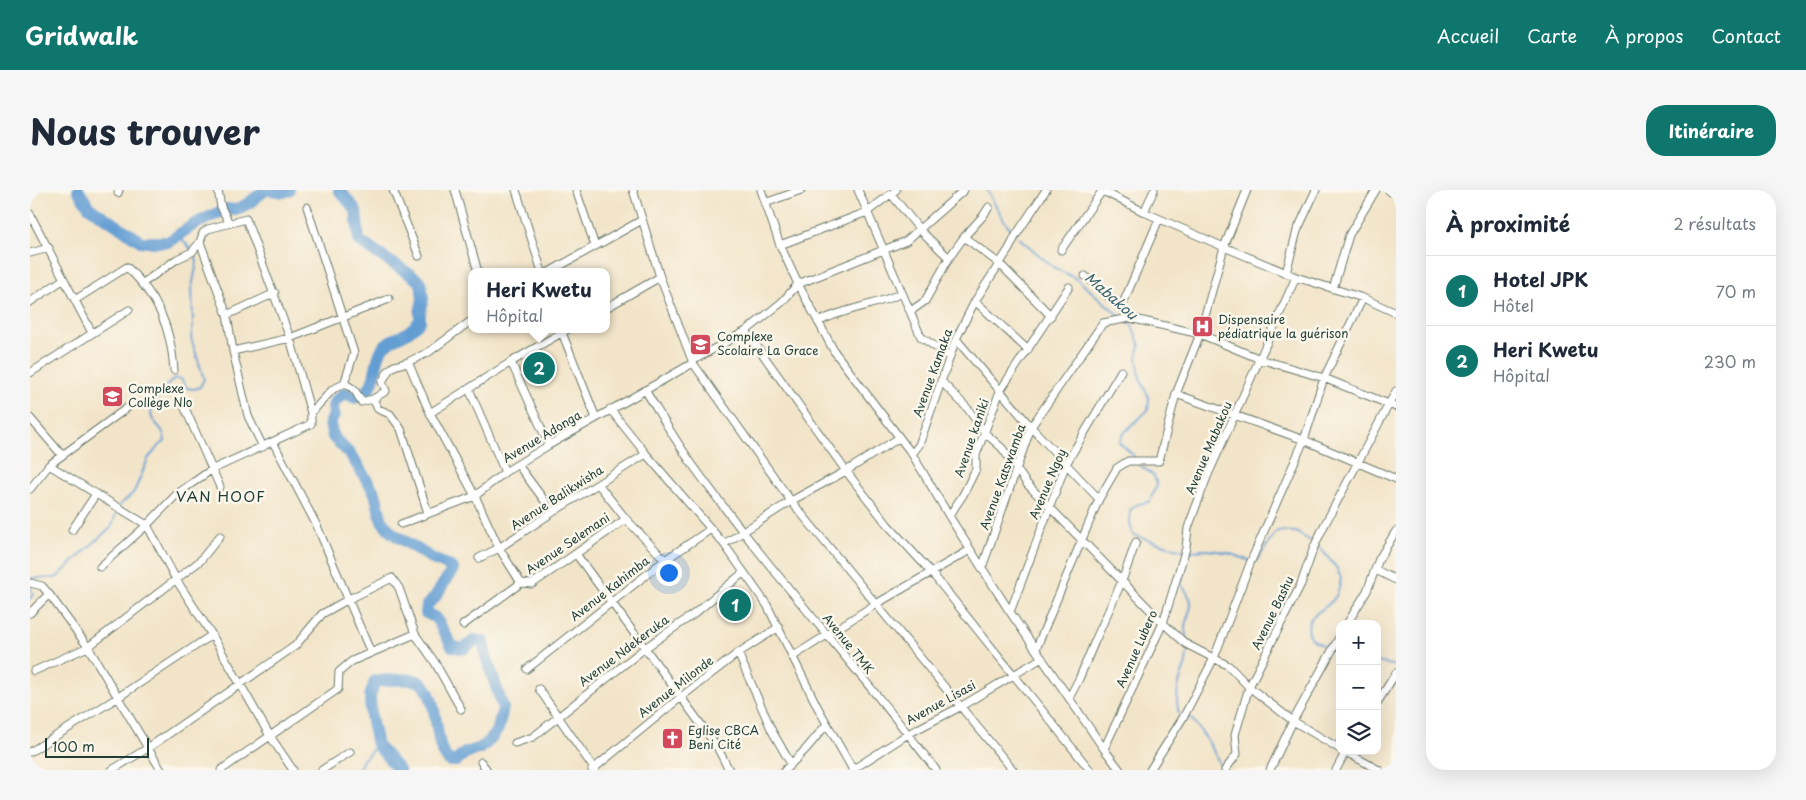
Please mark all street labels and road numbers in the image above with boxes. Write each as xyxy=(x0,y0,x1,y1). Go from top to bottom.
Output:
street label: Avenue Kamaka xyxy=(908,326,957,419)
street label: Avenue kaniki xyxy=(949,396,993,479)
street label: Avenue Mabakou xyxy=(1180,398,1236,497)
street label: Avenue Adonga xyxy=(499,405,585,467)
street label: Avenue Katswamba xyxy=(974,421,1030,532)
street label: Avenue Ngoy xyxy=(1024,445,1070,522)
street label: Avenue Balikwisha xyxy=(507,460,607,534)
street label: Avenue Selemani xyxy=(522,508,613,578)
street label: Avenue Kahimba xyxy=(566,551,653,625)
street label: Avenue Bashu xyxy=(1246,573,1298,652)
street label: Avenue Lubero xyxy=(1111,607,1161,690)
street label: Avenue TMK xyxy=(819,609,879,677)
street label: Avenue Ndekeruka xyxy=(575,610,673,690)
street label: Avenue Milonde xyxy=(634,651,717,721)
street label: Avenue Lisasi xyxy=(902,676,979,729)

